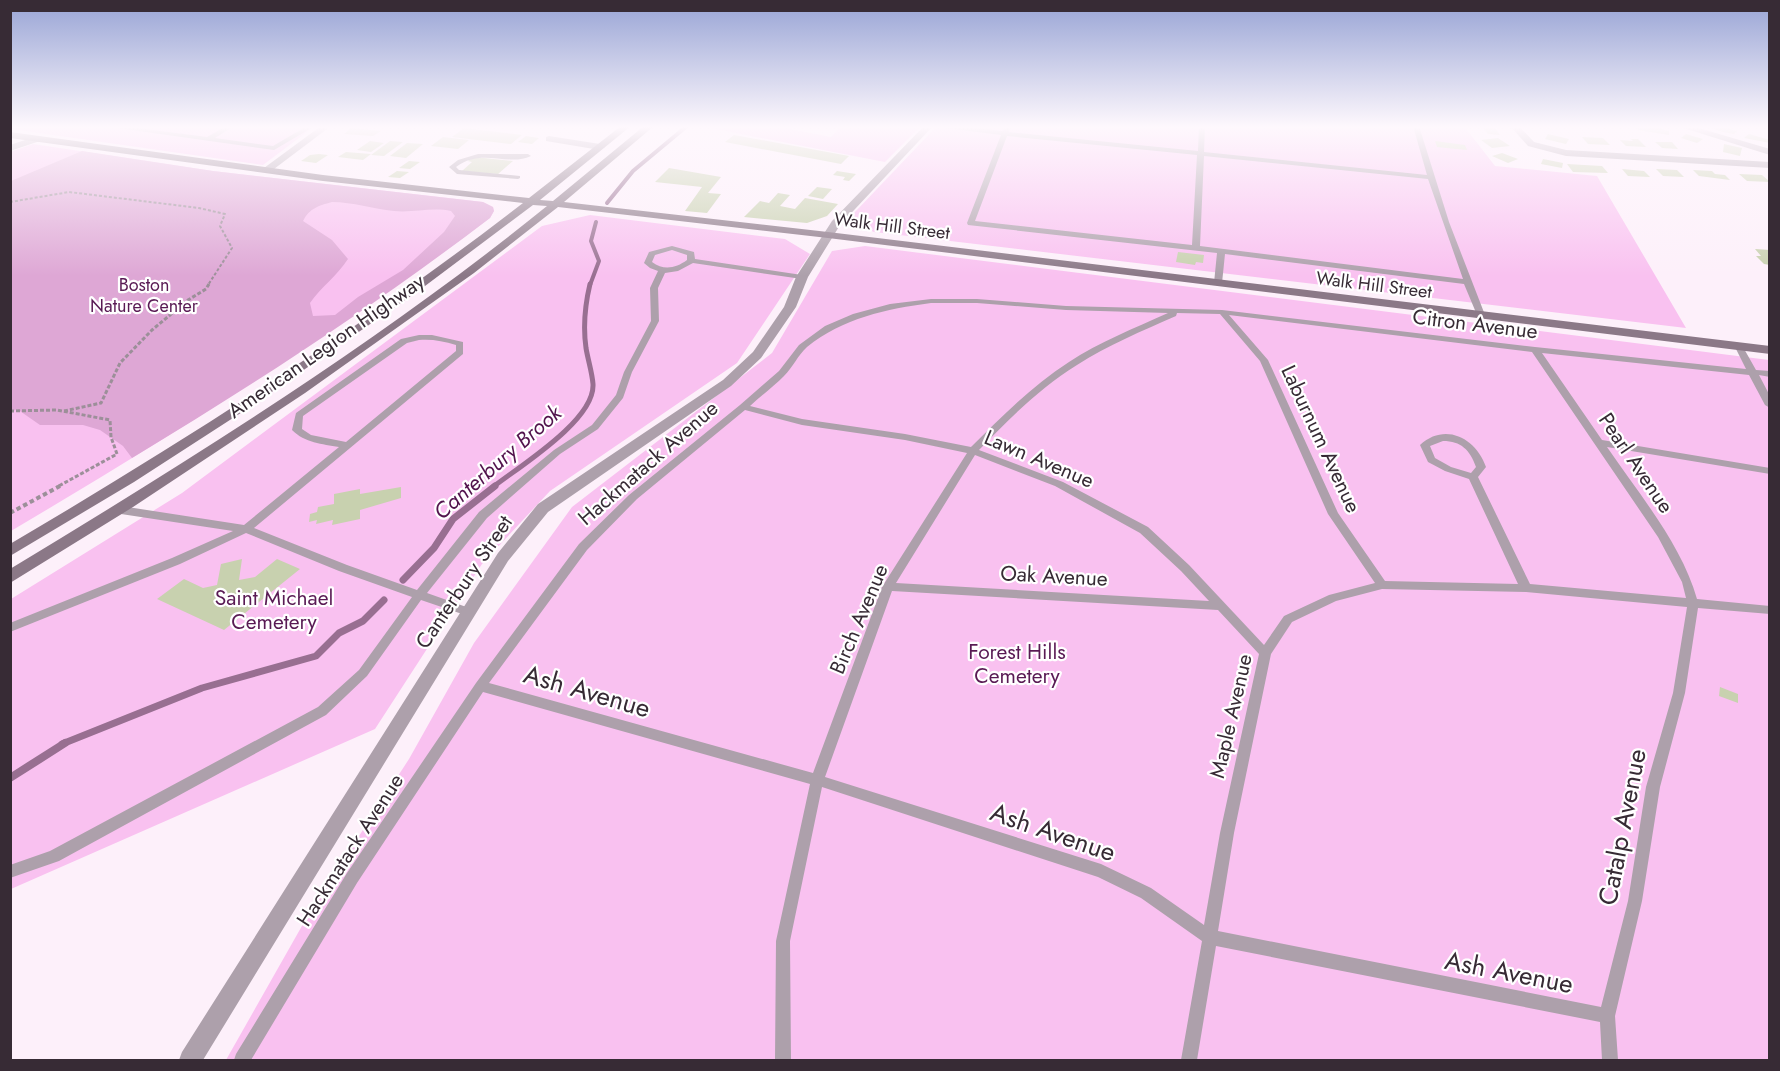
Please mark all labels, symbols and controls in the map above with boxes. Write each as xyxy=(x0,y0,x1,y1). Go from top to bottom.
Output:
street label: Walk Hill Street xyxy=(833,206,952,246)
street label: Walk Hill Street xyxy=(1315,265,1434,305)
street label: American Legion Highway xyxy=(221,266,431,426)
park label: Boston Nature Center xyxy=(90,272,199,319)
street label: Citron Avenue xyxy=(1411,301,1540,347)
street label: Laburnum Avenue xyxy=(1274,360,1368,518)
street label: Hackmatack Avenue xyxy=(571,393,725,532)
water label: Canterbury Brook xyxy=(426,396,569,527)
street label: Pearl Avenue xyxy=(1591,407,1681,519)
street label: Lawn Avenue xyxy=(980,422,1099,496)
street label: Canterbury Street xyxy=(408,509,520,655)
street label: Oak Avenue xyxy=(999,558,1109,594)
street label: Birch Avenue xyxy=(822,559,896,679)
park label: Saint Michael Cemetery xyxy=(215,583,333,637)
park label: Forest Hills Cemetery xyxy=(968,637,1066,691)
street label: Maple Avenue xyxy=(1202,651,1260,781)
street label: Ash Avenue xyxy=(519,655,655,727)
street label: Catalp Avenue xyxy=(1588,746,1656,908)
street label: Hackmatack Avenue xyxy=(289,767,411,932)
street label: Ash Avenue xyxy=(985,793,1121,871)
street label: Ash Avenue xyxy=(1442,941,1576,1003)

